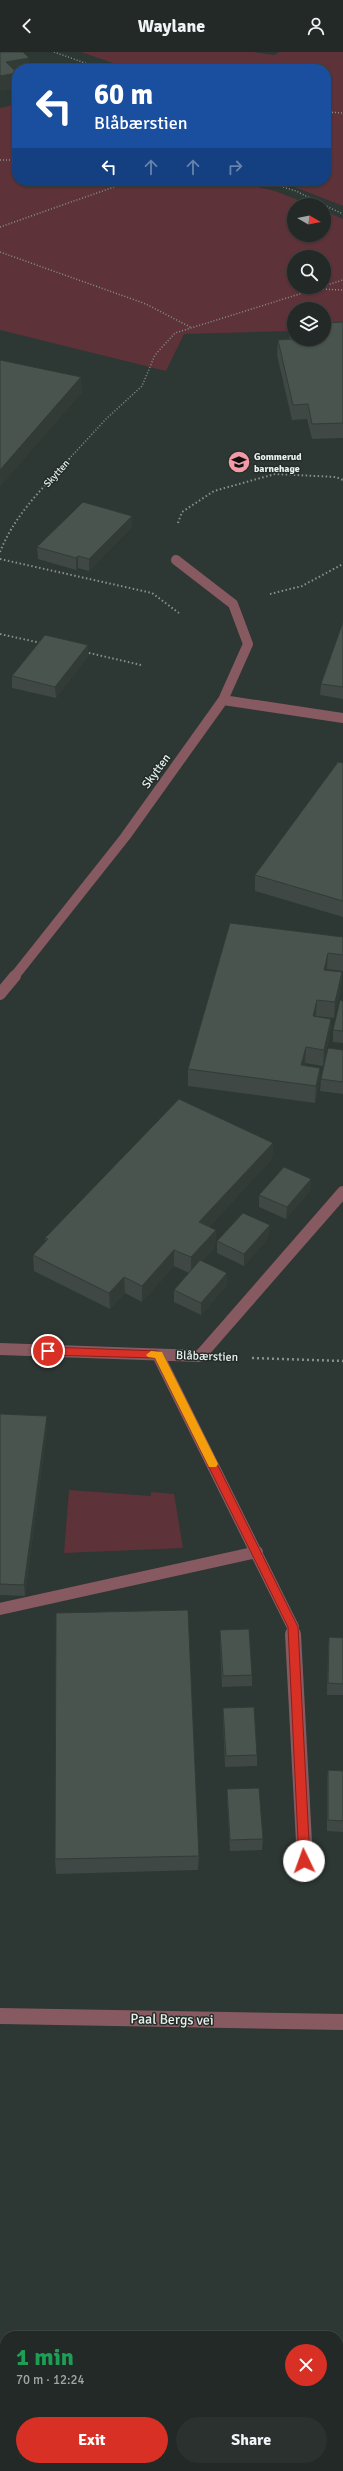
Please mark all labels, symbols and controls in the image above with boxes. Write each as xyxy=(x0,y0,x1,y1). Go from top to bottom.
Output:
icon: back xyxy=(16,15,38,37)
text: Waylane xyxy=(138,15,205,37)
icon: person xyxy=(305,15,327,37)
text: 60 m xyxy=(94,78,153,112)
icon: left xyxy=(28,80,80,132)
text: Blåbærstien xyxy=(94,112,188,134)
icon: left xyxy=(98,156,120,178)
icon: ahead xyxy=(140,156,162,178)
icon: ahead xyxy=(182,156,204,178)
icon: right xyxy=(224,156,246,178)
north arrow xyxy=(287,198,331,242)
map controls xyxy=(287,198,331,346)
button: search xyxy=(287,250,331,294)
button: layers xyxy=(287,302,331,346)
school or university icon: Gommerud barnehage xyxy=(226,449,252,475)
place label: Gommerud barnehage xyxy=(254,451,302,475)
street label: Skytten xyxy=(41,457,72,490)
street label: Skytten xyxy=(139,751,174,792)
pin xyxy=(31,1334,65,1368)
icon: arrive xyxy=(37,1340,59,1362)
street label: Blåbærstien xyxy=(176,1348,238,1365)
position arrow xyxy=(283,1840,325,1882)
street label: Paal Bergs vei xyxy=(130,2010,214,2029)
text: 1 min xyxy=(16,2342,74,2372)
button: close xyxy=(285,2344,327,2386)
text: 70 m · 12:24 xyxy=(16,2372,85,2388)
button: Exit xyxy=(16,2417,168,2463)
button: Share xyxy=(176,2417,327,2463)

